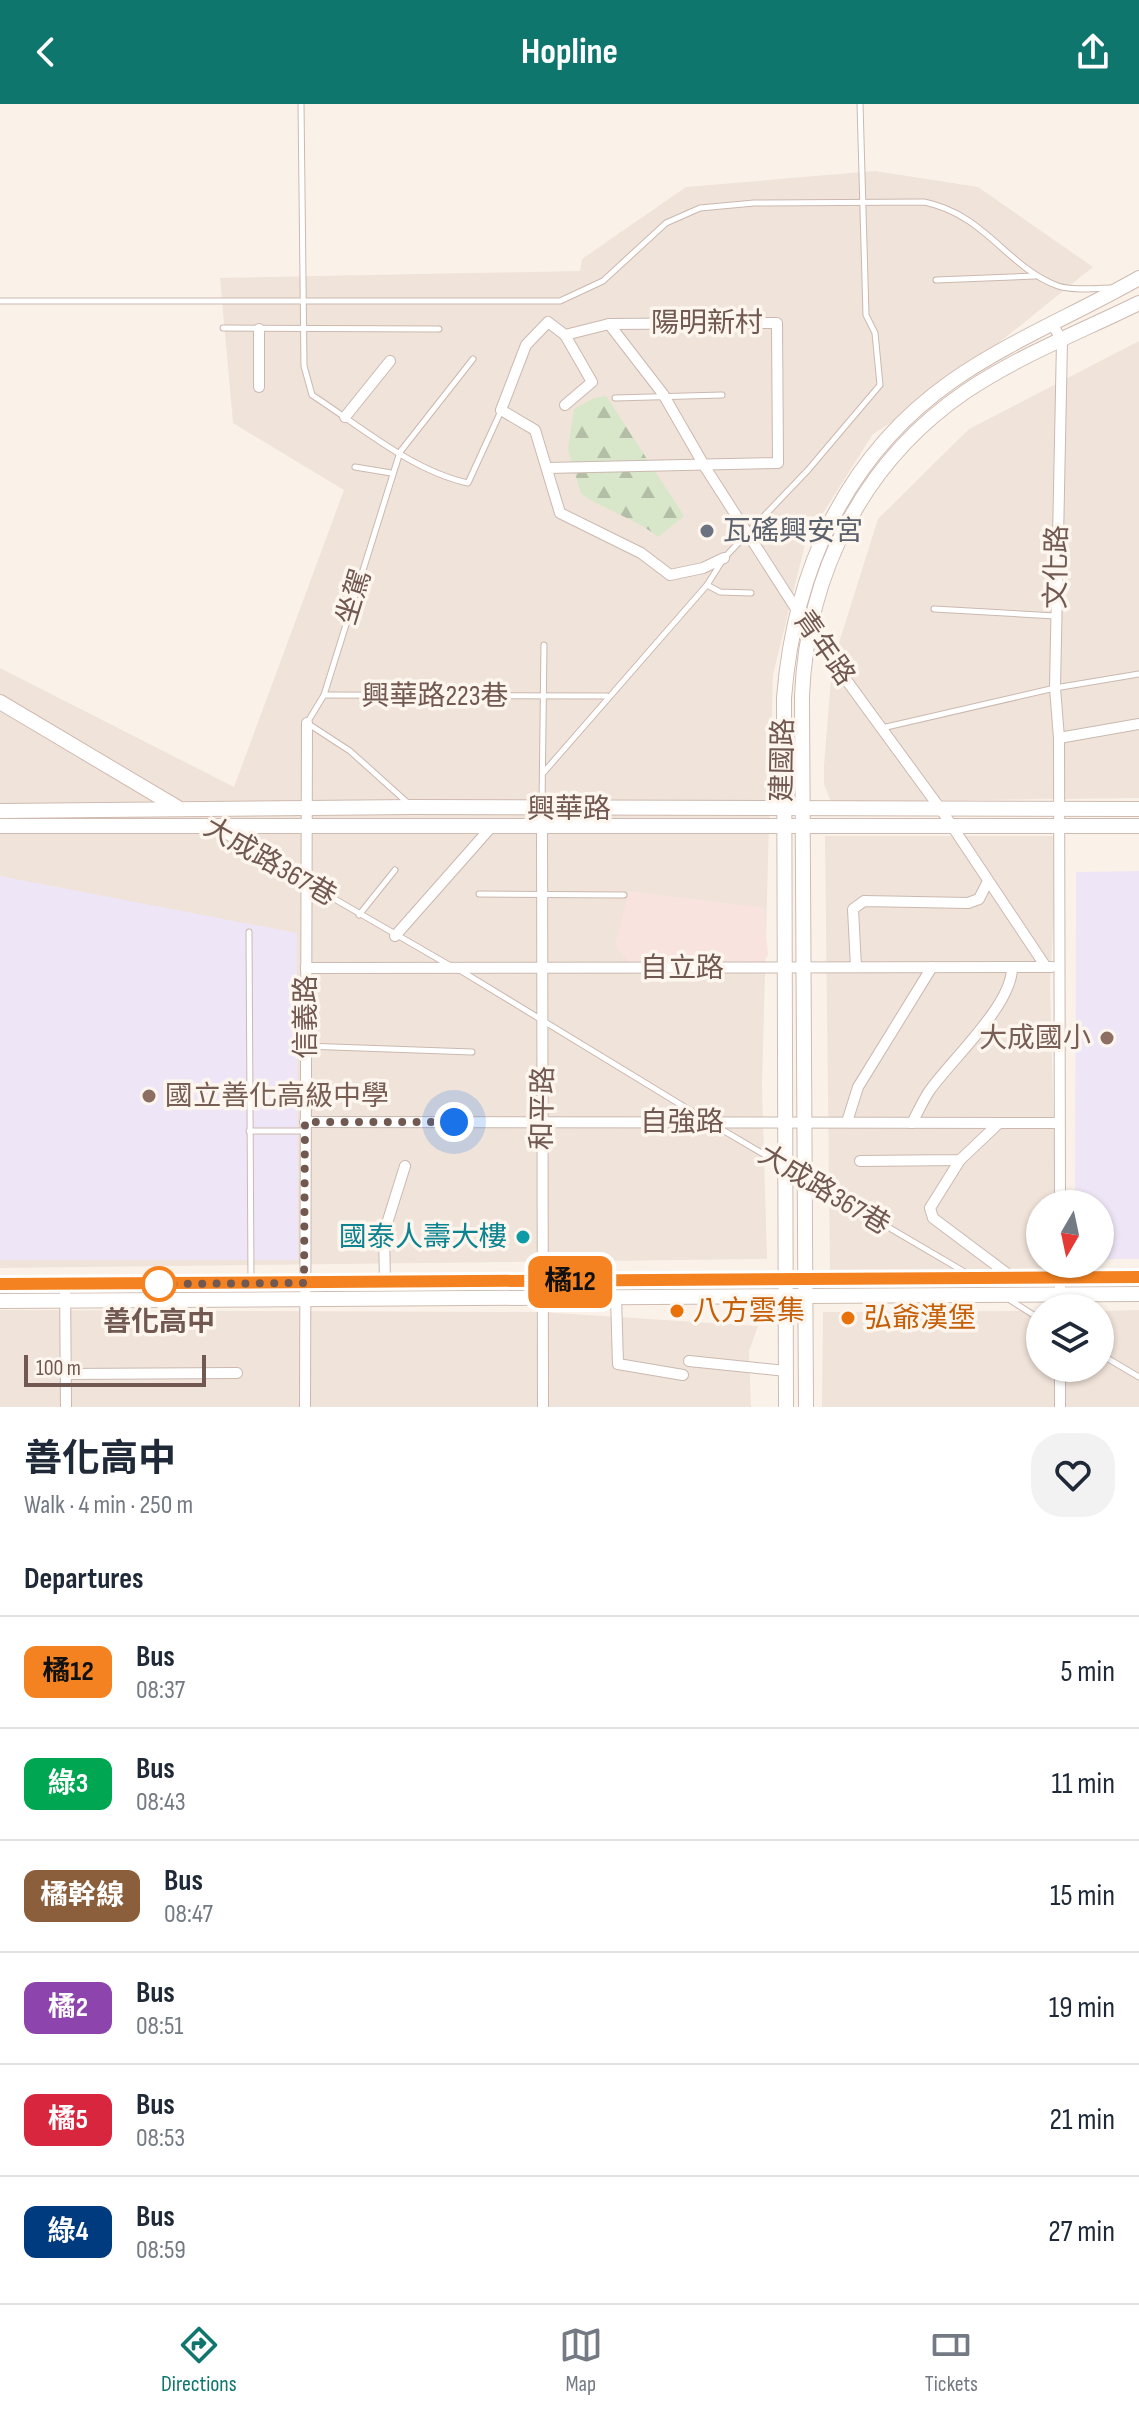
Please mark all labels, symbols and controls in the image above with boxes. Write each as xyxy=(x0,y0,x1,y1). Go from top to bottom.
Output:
icon: back xyxy=(24,30,68,74)
icon: share xyxy=(1071,30,1115,74)
text: Hopline xyxy=(521,31,618,74)
street label: 陽明新村 xyxy=(651,307,763,340)
place label: 瓦磘興安宮 xyxy=(723,515,863,548)
marker: 瓦磘興安宮 xyxy=(698,522,716,540)
street label: 文化路 xyxy=(1040,525,1074,609)
street label: 坐駕 xyxy=(330,565,378,629)
street label: 青年路 xyxy=(786,604,862,692)
street label: 興華路223巷 xyxy=(362,680,508,713)
street label: 建國路 xyxy=(766,718,800,802)
street label: 興華路 xyxy=(527,793,611,826)
street label: 大成路367巷 xyxy=(198,811,342,913)
street label: 自立路 xyxy=(640,952,724,985)
street label: 信義路 xyxy=(290,975,323,1059)
place label: 大成國小 xyxy=(979,1022,1091,1055)
marker: 大成國小 xyxy=(1098,1029,1116,1047)
street label: 和平路 xyxy=(526,1066,560,1150)
place label: 國立善化高級中學 xyxy=(165,1080,389,1113)
marker: 國立善化高級中學 xyxy=(140,1087,158,1105)
your location xyxy=(434,1102,474,1142)
street label: 自強路 xyxy=(640,1106,724,1139)
street label: 大成路367巷 xyxy=(752,1138,896,1242)
north arrow xyxy=(1026,1190,1114,1278)
map controls xyxy=(1026,1190,1114,1382)
place label: 國泰人壽大樓 xyxy=(339,1221,507,1254)
marker: 國泰人壽大樓 xyxy=(514,1228,532,1246)
line badge: 橘12 xyxy=(524,1256,616,1308)
text: 橘12 xyxy=(544,1265,596,1298)
marker: 善化高中 xyxy=(142,1267,176,1301)
button: layers xyxy=(1026,1294,1114,1382)
place label: 八方雲集 xyxy=(693,1295,805,1328)
marker: 八方雲集 xyxy=(668,1302,686,1320)
place label: 弘爺漢堡 xyxy=(864,1302,976,1335)
place label: 善化高中 xyxy=(103,1306,215,1339)
marker: 弘爺漢堡 xyxy=(839,1309,857,1327)
scale bar xyxy=(24,1351,206,1387)
text: 100 m xyxy=(36,1355,81,1382)
button: heart xyxy=(1031,1433,1115,1517)
text: 善化高中 xyxy=(24,1437,176,1482)
text: Walk · 4 min · 250 m xyxy=(24,1490,193,1521)
text: Departures xyxy=(24,1561,144,1597)
text: Bus xyxy=(136,1639,175,1675)
text: 5 min xyxy=(1061,1654,1115,1690)
text: 橘12 xyxy=(42,1655,94,1688)
text: 08:37 xyxy=(136,1675,185,1706)
text: Bus xyxy=(136,1751,175,1787)
text: 11 min xyxy=(1052,1766,1115,1802)
text: 綠3 xyxy=(48,1767,88,1800)
text: 08:43 xyxy=(136,1787,186,1818)
text: Bus xyxy=(164,1863,203,1899)
text: 15 min xyxy=(1050,1878,1115,1914)
text: 橘幹線 xyxy=(40,1879,124,1912)
text: 08:47 xyxy=(164,1899,213,1930)
text: Bus xyxy=(136,1975,175,2011)
text: 19 min xyxy=(1049,1990,1115,2026)
text: 橘2 xyxy=(48,1991,88,2024)
text: 08:51 xyxy=(136,2011,183,2042)
text: Bus xyxy=(136,2087,175,2123)
text: 21 min xyxy=(1050,2102,1115,2138)
text: 橘5 xyxy=(48,2103,88,2136)
text: 08:53 xyxy=(136,2123,185,2154)
text: Bus xyxy=(136,2199,175,2235)
text: 27 min xyxy=(1048,2214,1115,2250)
text: 綠4 xyxy=(47,2215,89,2248)
text: 08:59 xyxy=(136,2235,186,2266)
tab: Directions xyxy=(161,2323,237,2398)
tab: Map xyxy=(559,2323,603,2398)
tab: Tickets xyxy=(925,2323,978,2398)

